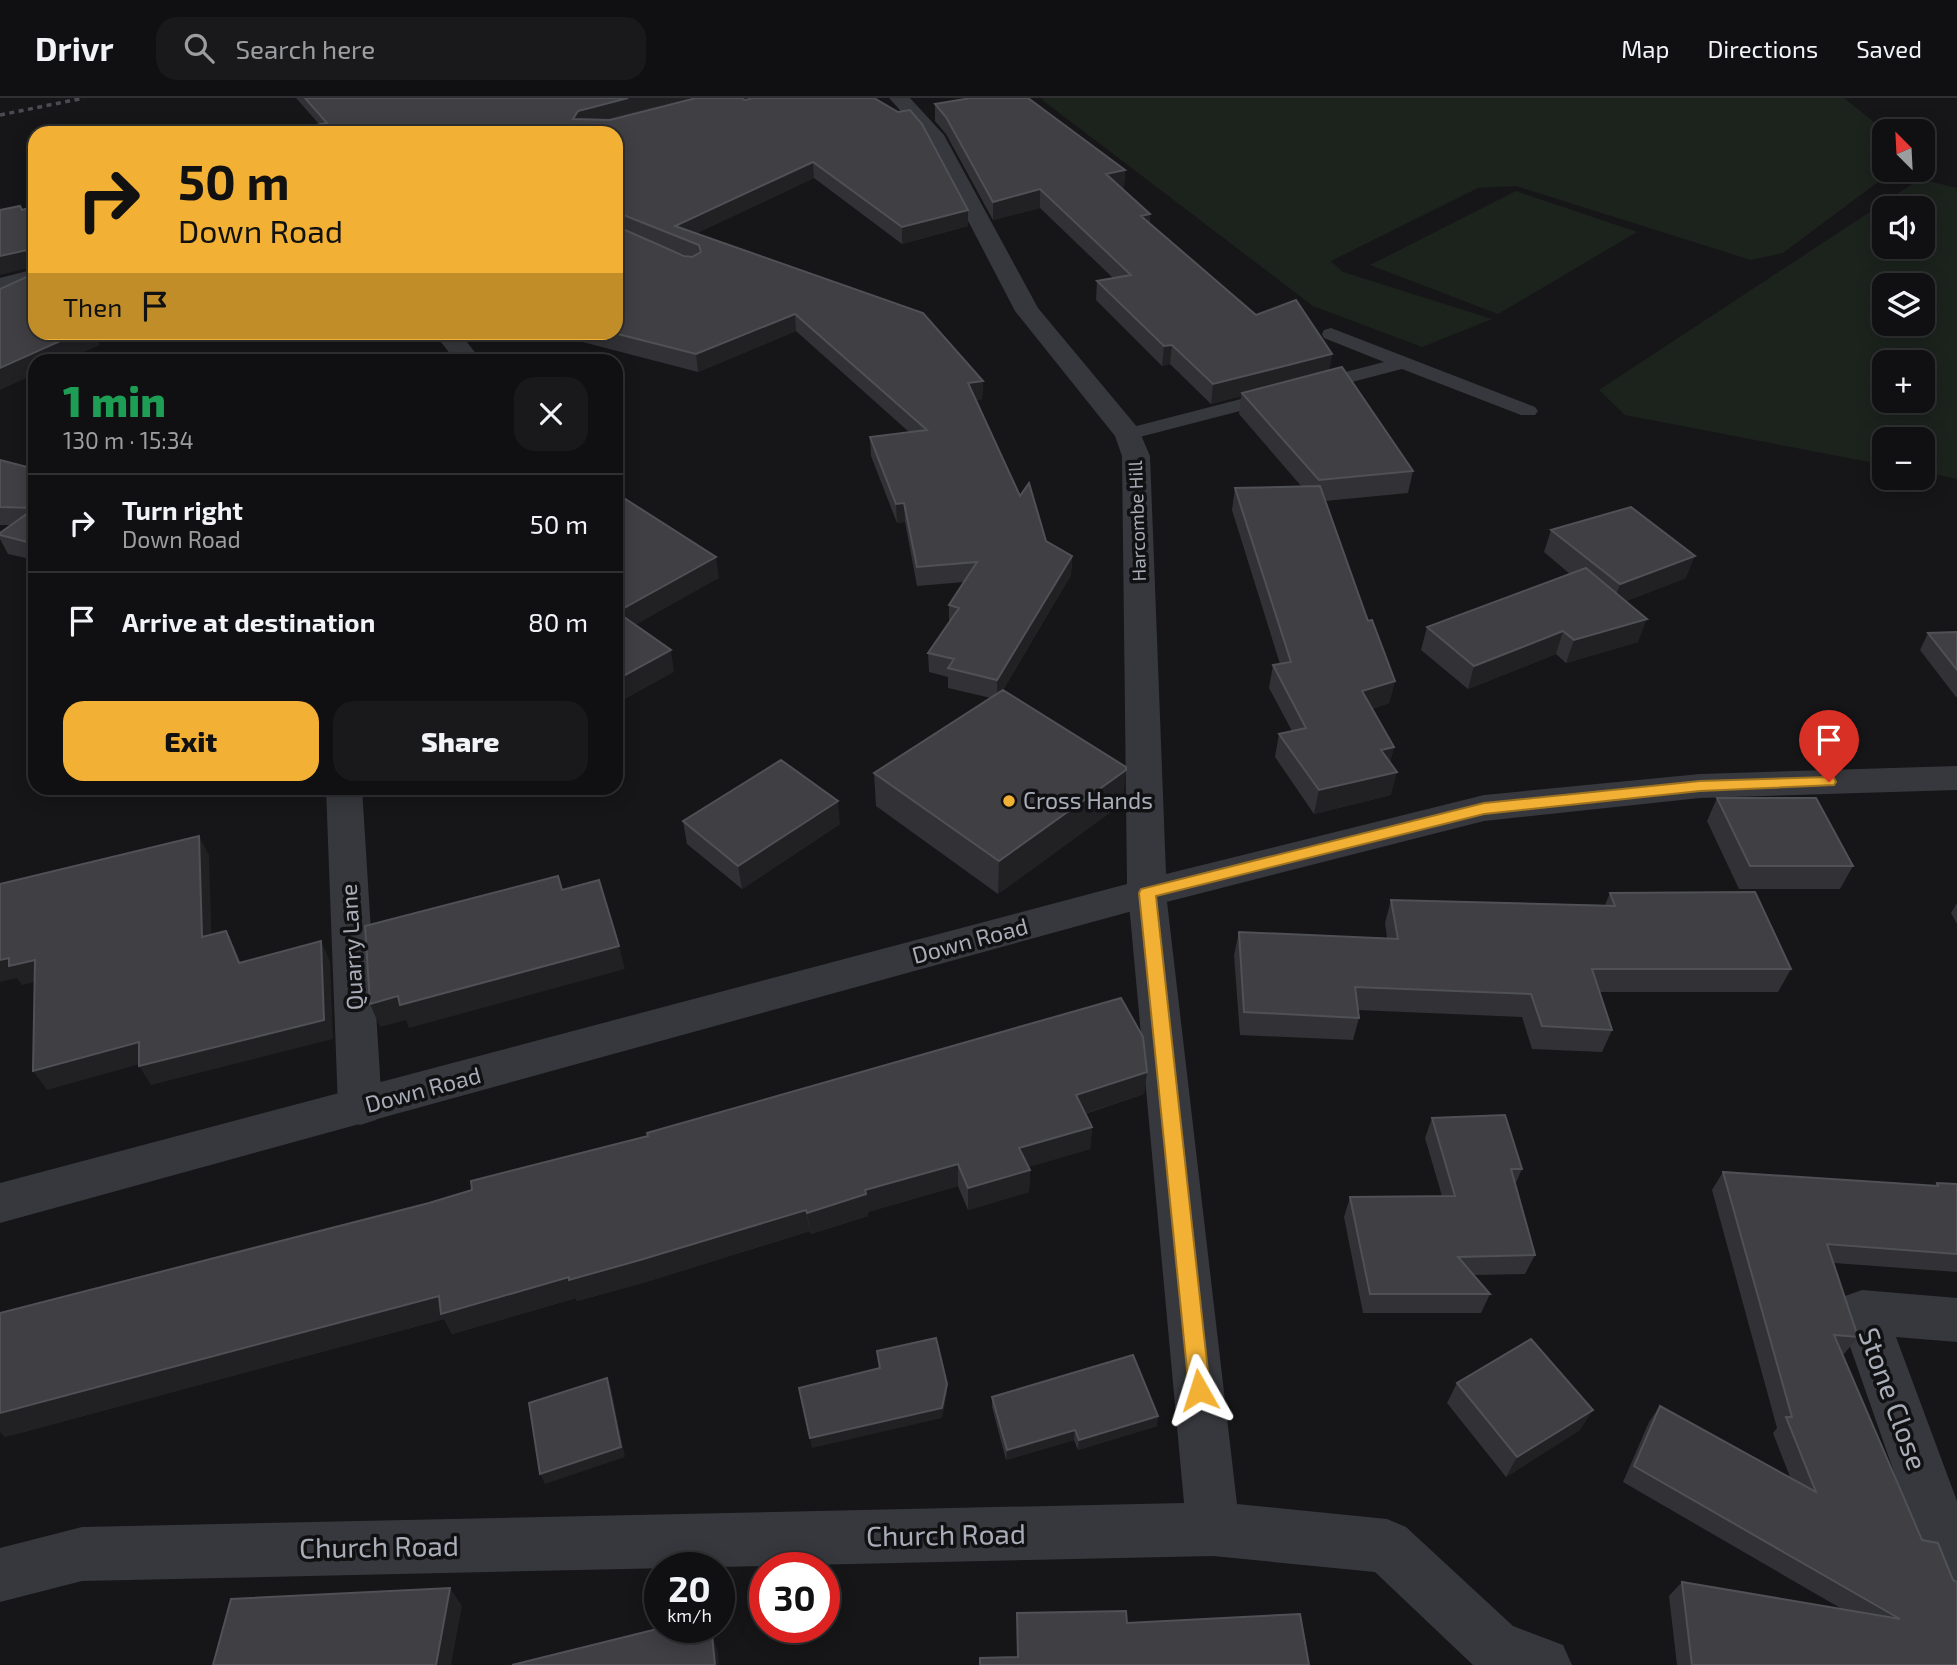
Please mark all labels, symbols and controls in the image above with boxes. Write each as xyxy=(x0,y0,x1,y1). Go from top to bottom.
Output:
search box xyxy=(156,17,646,80)
text: Drivr xyxy=(35,28,114,68)
icon: search xyxy=(180,29,218,67)
text: Search here xyxy=(236,33,375,64)
text: Map xyxy=(1621,34,1669,63)
text: Directions xyxy=(1707,34,1818,63)
text: Saved xyxy=(1856,34,1922,63)
north arrow xyxy=(1872,119,1936,182)
map controls xyxy=(1872,119,1935,490)
text: 50 m xyxy=(178,151,290,210)
icon: right xyxy=(63,154,154,245)
button: sound xyxy=(1872,196,1935,259)
text: Down Road xyxy=(178,211,343,249)
button: layers xyxy=(1872,273,1935,336)
icon: arrive xyxy=(136,287,174,325)
text: Then xyxy=(63,291,122,322)
button: + xyxy=(1872,350,1935,413)
text: 1 min xyxy=(63,375,166,425)
button: close xyxy=(514,377,588,451)
text: 130 m · 15:34 xyxy=(63,426,194,454)
button: − xyxy=(1872,427,1935,490)
street label: Harcombe Hill xyxy=(1123,460,1150,582)
text: Turn right xyxy=(122,494,243,525)
icon: right xyxy=(63,504,101,542)
text: 50 m xyxy=(530,508,588,539)
text: Down Road xyxy=(122,525,241,553)
icon: arrive xyxy=(63,602,101,640)
text: Arrive at destination xyxy=(122,606,375,637)
text: 80 m xyxy=(528,606,588,637)
button: Exit xyxy=(63,701,319,781)
button: Share xyxy=(333,701,588,781)
pin xyxy=(1799,710,1859,782)
icon: arrive xyxy=(1810,721,1848,759)
place label: Cross Hands xyxy=(1023,786,1153,814)
marker: Cross Hands xyxy=(1001,793,1017,809)
street label: Quarry Lane xyxy=(334,883,368,1011)
street label: Down Road xyxy=(909,911,1031,969)
street label: Down Road xyxy=(362,1060,484,1118)
street label: Stone Close xyxy=(1852,1323,1935,1475)
position arrow xyxy=(1162,1353,1236,1427)
street label: Church Road xyxy=(866,1516,1026,1552)
street label: Church Road xyxy=(299,1528,459,1564)
speed limit sign: 30 xyxy=(749,1552,840,1643)
text: 20 xyxy=(668,1567,711,1609)
text: km/h xyxy=(667,1604,712,1626)

